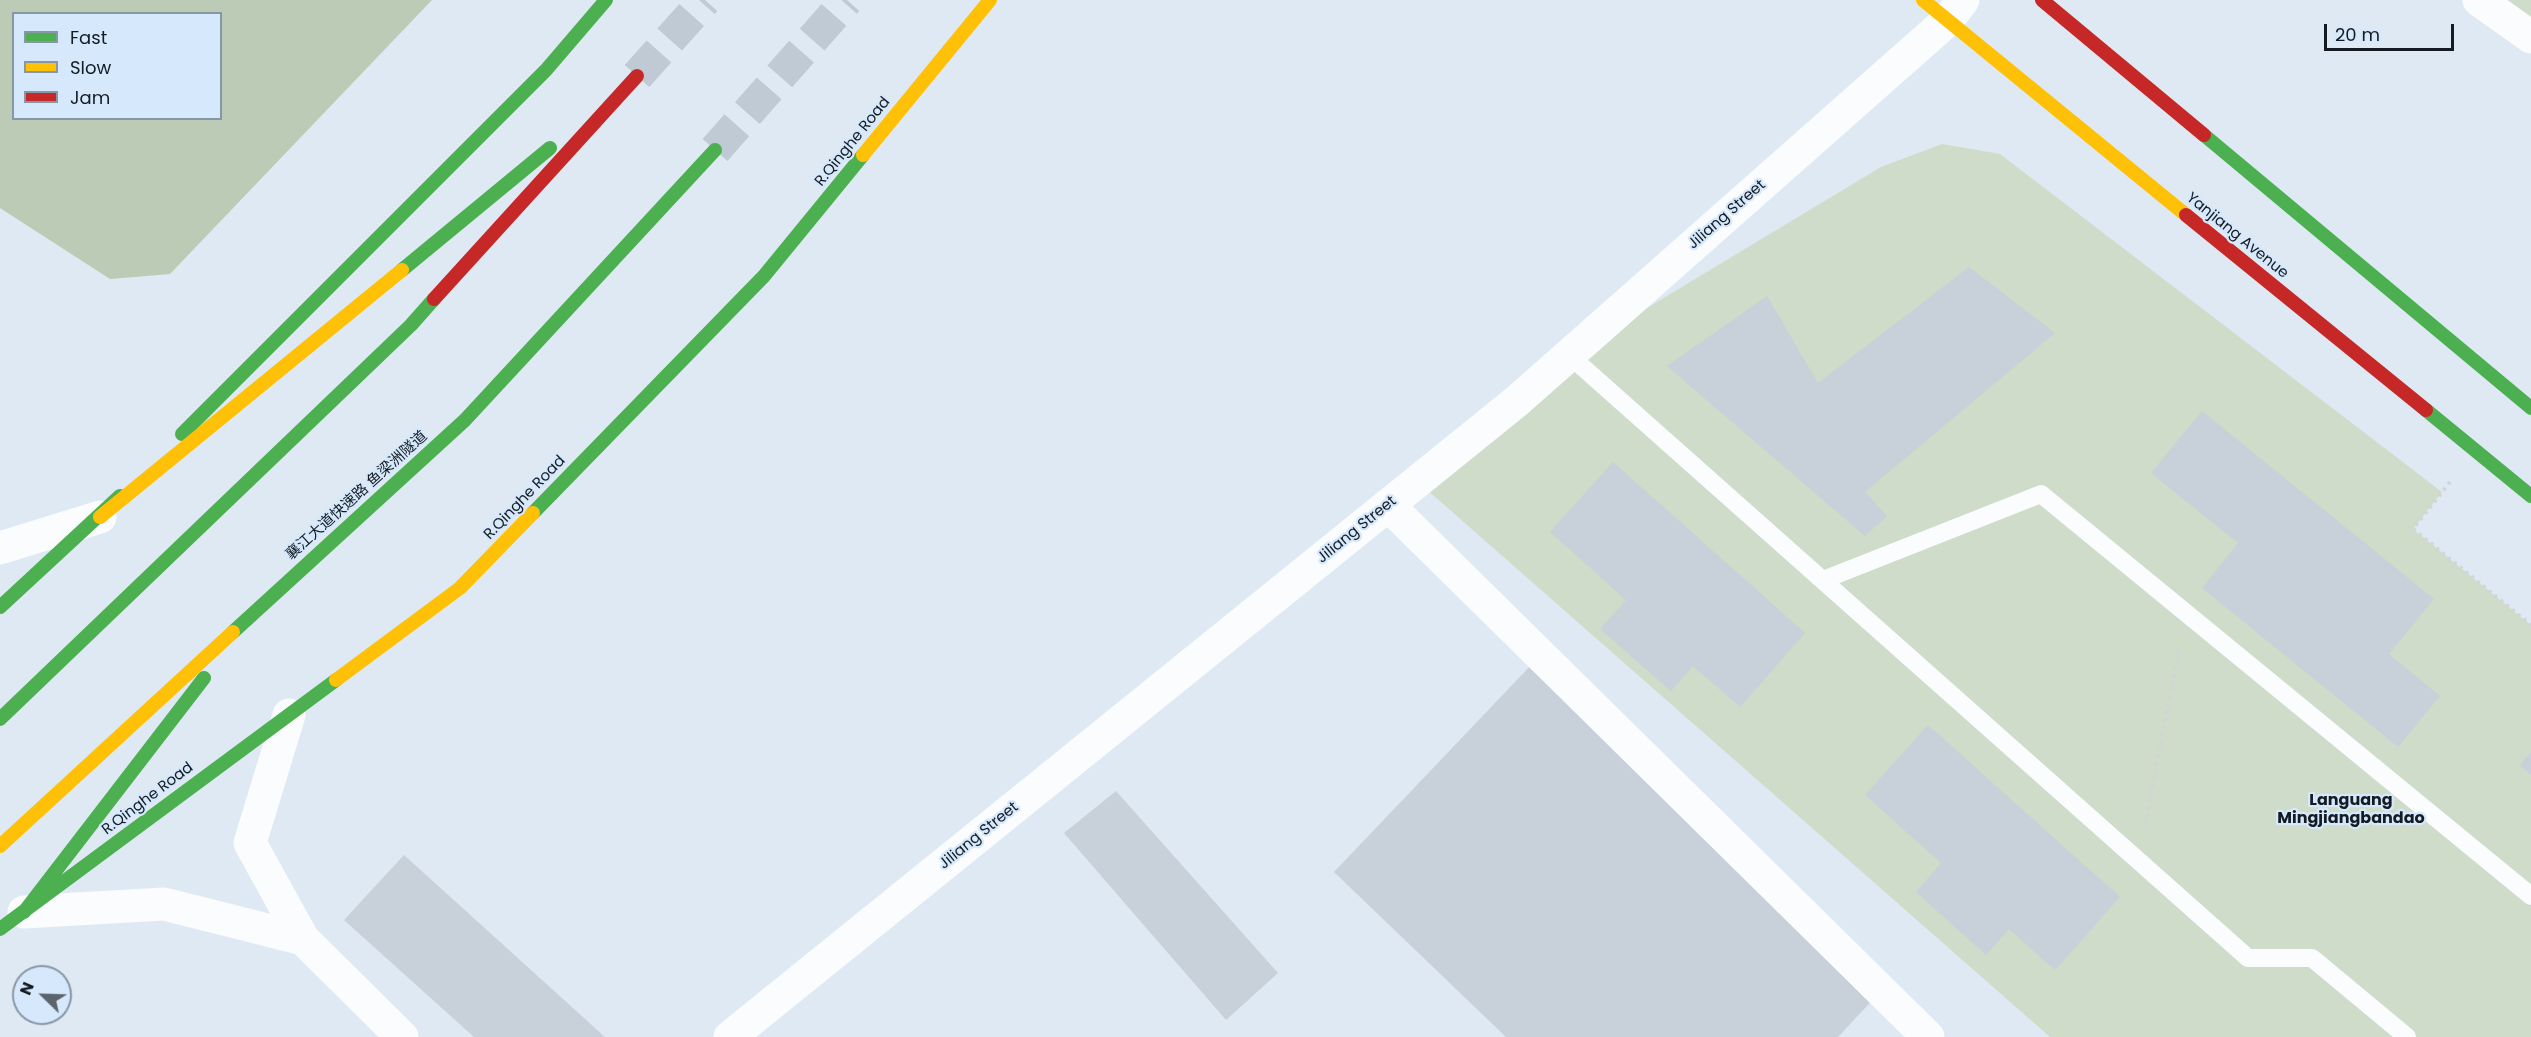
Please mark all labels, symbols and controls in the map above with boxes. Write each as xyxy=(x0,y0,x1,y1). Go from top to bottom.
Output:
legend xyxy=(12,12,222,120)
scale bar xyxy=(2327,12,2458,50)
text: 20 m xyxy=(2335,22,2380,47)
text: Fast xyxy=(70,25,107,50)
text: Slow xyxy=(70,55,111,80)
text: Jam xyxy=(70,85,110,110)
street label: R.Qinghe Road xyxy=(812,94,894,190)
street label: Jiliang Street xyxy=(1685,176,1769,254)
street label: Yanjiang Avenue xyxy=(2182,189,2292,283)
street label: 襄江大道快速路 鱼梁洲隧道 xyxy=(283,428,431,564)
street label: R.Qinghe Road xyxy=(481,452,569,544)
street label: Jiliang Street xyxy=(1314,493,1400,567)
street label: R.Qinghe Road xyxy=(99,759,197,839)
district label: Languang Mingjiangbandao xyxy=(2277,791,2425,829)
street label: Jiliang Street xyxy=(936,799,1022,873)
north arrow xyxy=(12,965,72,1025)
text: N xyxy=(14,979,40,999)

